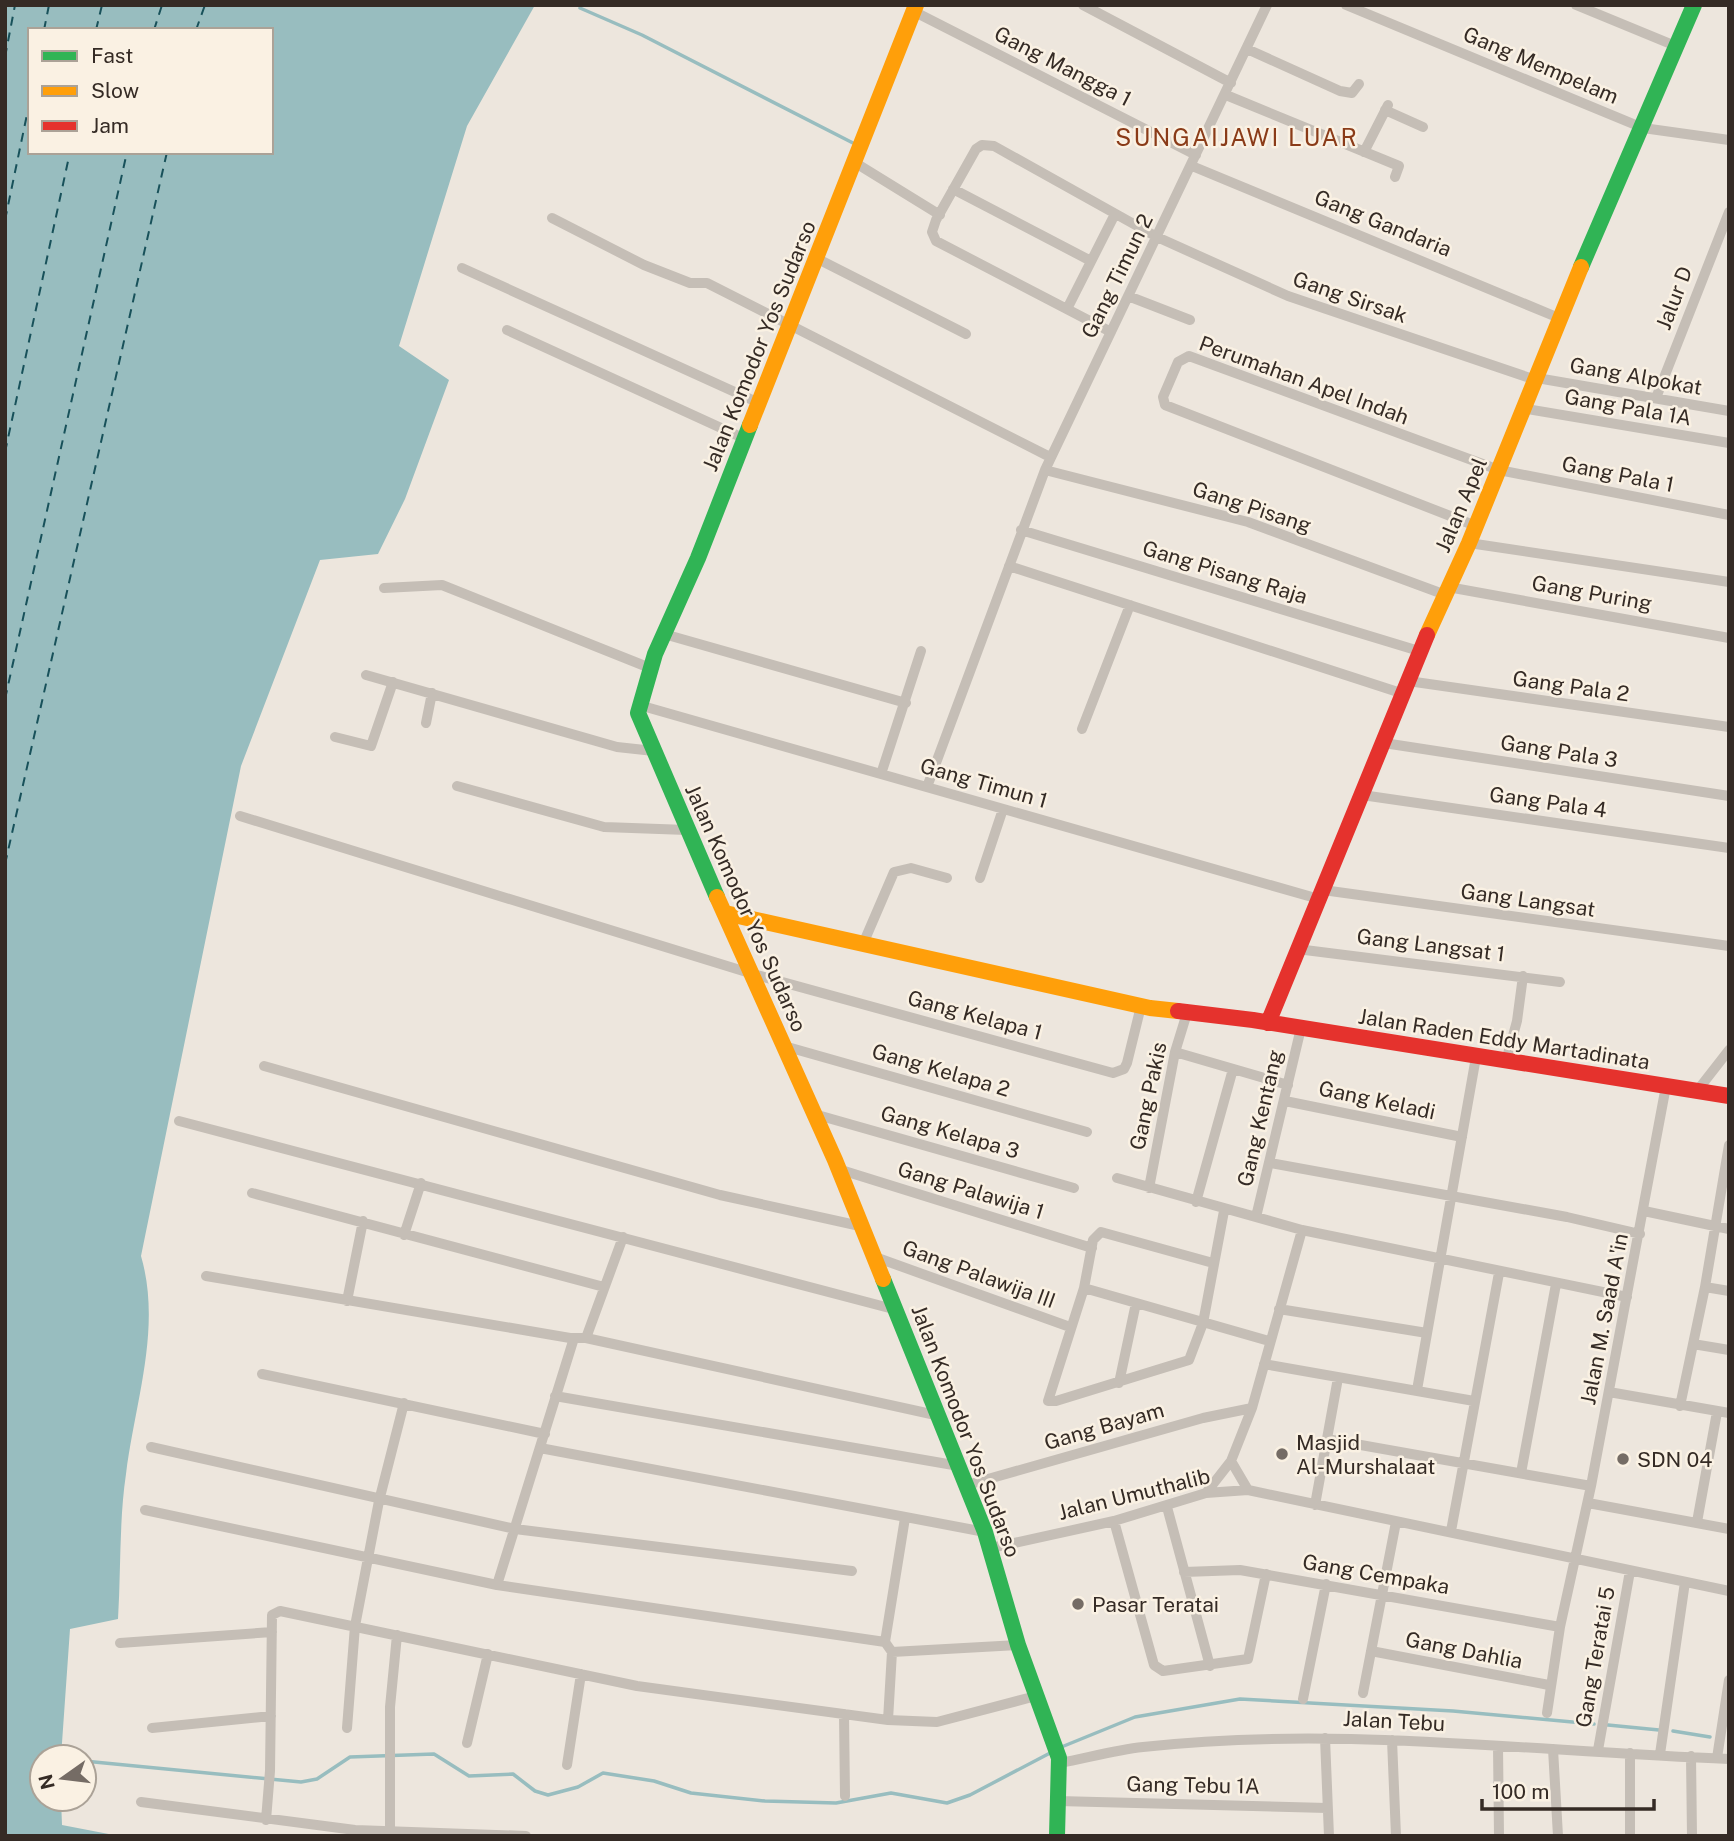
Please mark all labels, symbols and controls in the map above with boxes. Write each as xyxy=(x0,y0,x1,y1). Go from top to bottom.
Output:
street label: Gang Mangga 1 xyxy=(990,21,1136,111)
street label: Gang Mempelam xyxy=(1460,21,1622,109)
legend xyxy=(28,28,273,154)
text: Fast xyxy=(91,43,133,68)
text: Slow xyxy=(91,78,139,103)
text: Jam xyxy=(91,113,129,138)
district label: SUNGAIJAWI LUAR xyxy=(1115,123,1359,151)
street label: Gang Gandaria xyxy=(1311,184,1455,262)
street label: Gang Timun 2 xyxy=(1076,210,1158,342)
street label: Jalan Komodor Yos Sudarso xyxy=(697,217,821,475)
street label: Jalur D xyxy=(1651,263,1697,333)
street label: Gang Sirsak xyxy=(1290,266,1410,328)
street label: Perumahan Apel Indah xyxy=(1196,330,1412,430)
street label: Gang Alpokat xyxy=(1568,352,1704,400)
street label: Gang Pala 1A xyxy=(1563,384,1694,430)
street label: Gang Pala 1 xyxy=(1560,451,1676,497)
street label: Jalan Apel xyxy=(1430,454,1492,556)
street label: Gang Pisang xyxy=(1189,476,1315,538)
street label: Gang Pisang Raja xyxy=(1139,535,1311,609)
street label: Gang Puring xyxy=(1530,570,1654,616)
street label: Gang Pala 2 xyxy=(1511,665,1631,707)
street label: Gang Pala 3 xyxy=(1499,729,1619,773)
street label: Gang Timun 1 xyxy=(917,753,1051,813)
street label: Jalan Komodor Yos Sudarso xyxy=(680,780,812,1036)
street label: Gang Pala 4 xyxy=(1488,781,1608,823)
street label: Gang Langsat xyxy=(1459,878,1597,922)
street label: Gang Langsat 1 xyxy=(1355,924,1507,966)
street label: Gang Kelapa 1 xyxy=(905,985,1045,1045)
street label: Jalan Raden Eddy Martadinata xyxy=(1356,1004,1652,1074)
street label: Gang Kelapa 2 xyxy=(869,1038,1013,1102)
street label: Gang Pakis xyxy=(1124,1040,1172,1152)
street label: Gang Kentang xyxy=(1232,1047,1288,1189)
street label: Gang Keladi xyxy=(1316,1075,1438,1125)
street label: Gang Kelapa 3 xyxy=(878,1100,1022,1164)
street label: Gang Palawija 1 xyxy=(895,1156,1047,1224)
street label: Jalan M. Saad A'in xyxy=(1575,1231,1633,1407)
street label: Gang Palawija III xyxy=(899,1235,1059,1313)
street label: Jalan Komodor Yos Sudarso xyxy=(906,1301,1026,1561)
street label: Gang Bayam xyxy=(1041,1397,1167,1455)
place label: Masjid Al-Murshalaat xyxy=(1296,1430,1435,1479)
marker: Masjid Al-Murshalaat xyxy=(1274,1446,1290,1462)
place label: SDN 04 xyxy=(1637,1447,1713,1472)
marker: SDN 04 xyxy=(1615,1451,1631,1467)
street label: Jalan Umuthalib xyxy=(1055,1463,1213,1525)
street label: Gang Cempaka xyxy=(1301,1549,1451,1599)
street label: Gang Teratai 5 xyxy=(1570,1585,1620,1729)
place label: Pasar Teratai xyxy=(1092,1592,1219,1617)
marker: Pasar Teratai xyxy=(1070,1596,1086,1612)
street label: Gang Dahlia xyxy=(1403,1626,1525,1674)
street label: Jalan Tebu xyxy=(1342,1706,1446,1736)
north arrow xyxy=(28,1743,98,1813)
scale bar xyxy=(1482,1768,1654,1812)
street label: Gang Tebu 1A xyxy=(1126,1771,1260,1799)
text: N xyxy=(34,1772,59,1792)
text: 100 m xyxy=(1492,1779,1549,1804)

